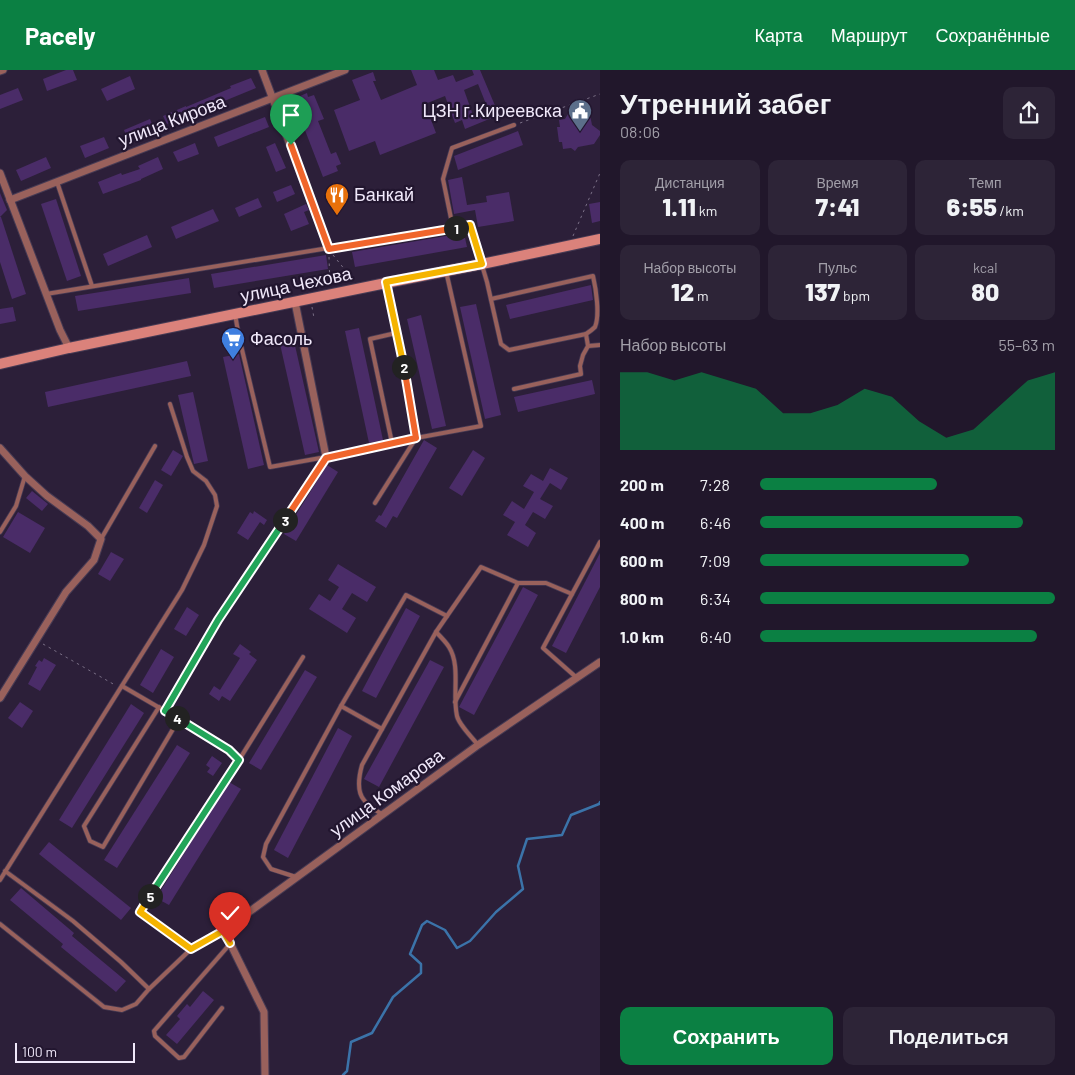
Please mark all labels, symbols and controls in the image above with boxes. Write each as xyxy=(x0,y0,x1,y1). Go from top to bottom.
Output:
text: Pacely xyxy=(25,21,96,50)
text: Карта xyxy=(755,24,803,46)
text: Маршрут xyxy=(831,24,907,46)
text: Сохранённые xyxy=(935,24,1050,46)
text: Утренний забег xyxy=(620,86,831,120)
button: share xyxy=(1003,87,1055,139)
street label: улица Кирова xyxy=(115,89,229,151)
pin xyxy=(270,94,312,145)
public building icon: ЦЗН г.Киреевска xyxy=(567,98,593,132)
place label: ЦЗН г.Киреевска xyxy=(422,99,563,121)
icon: arrive xyxy=(277,101,305,129)
text: 08:06 xyxy=(620,122,660,141)
text: Дистанция xyxy=(655,174,725,191)
text: Время xyxy=(816,174,859,191)
text: Темп xyxy=(969,174,1002,191)
restaurant icon: Банкай xyxy=(324,182,350,216)
place label: Банкай xyxy=(354,183,414,205)
text: 1.11 xyxy=(662,191,696,221)
text: 7:41 xyxy=(816,191,859,221)
text: 6:55 xyxy=(947,191,997,221)
text: km xyxy=(696,202,717,219)
text: /km xyxy=(997,202,1024,219)
pin: 1 xyxy=(444,216,468,240)
text: 1 xyxy=(454,220,459,237)
text: Набор высоты xyxy=(643,259,736,276)
text: Пульс xyxy=(818,259,857,276)
text: kcal xyxy=(973,259,997,276)
street label: улица Чехова xyxy=(238,261,354,307)
text: 12 xyxy=(671,276,694,306)
text: 137 xyxy=(805,276,840,306)
text: 80 xyxy=(971,276,999,306)
text: m xyxy=(694,287,709,304)
text: bpm xyxy=(840,287,870,304)
supermarket icon: Фасоль xyxy=(220,326,246,360)
place label: Фасоль xyxy=(250,327,312,349)
text: Набор высоты xyxy=(620,335,726,354)
text: 55–63 m xyxy=(998,335,1055,354)
pin: 2 xyxy=(392,354,416,380)
text: 2 xyxy=(401,359,408,376)
text: 200 m xyxy=(620,475,664,494)
text: 7:28 xyxy=(700,475,730,494)
pin: 3 xyxy=(272,508,298,532)
text: 3 xyxy=(282,512,289,529)
text: 400 m xyxy=(620,513,664,532)
text: 6:46 xyxy=(700,513,731,532)
text: 600 m xyxy=(620,551,663,570)
text: 7:09 xyxy=(700,551,730,570)
text: 800 m xyxy=(620,589,663,608)
text: 6:34 xyxy=(700,589,731,608)
text: 1.0 km xyxy=(620,627,664,646)
text: 6:40 xyxy=(700,627,732,646)
pin: 4 xyxy=(164,706,190,730)
text: 4 xyxy=(173,710,182,727)
street label: улица Комарова xyxy=(325,743,448,841)
pin: 5 xyxy=(138,884,162,908)
text: 5 xyxy=(147,888,154,905)
pin xyxy=(209,892,251,943)
icon: check xyxy=(216,899,244,927)
button: Сохранить xyxy=(620,1007,833,1065)
button: Поделиться xyxy=(843,1007,1055,1065)
scale bar xyxy=(15,1040,135,1063)
text: 100 m xyxy=(22,1043,57,1060)

